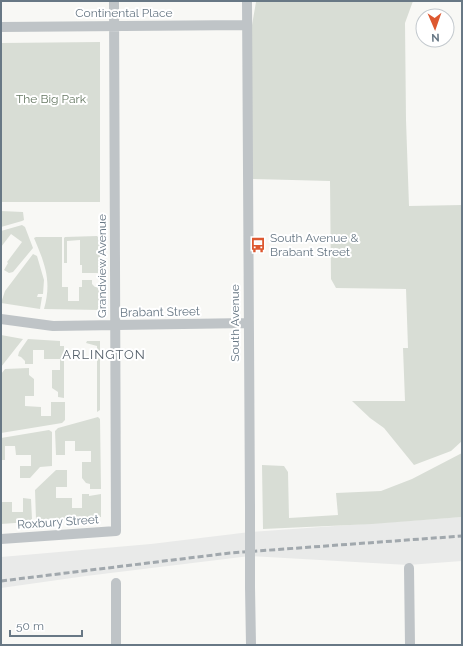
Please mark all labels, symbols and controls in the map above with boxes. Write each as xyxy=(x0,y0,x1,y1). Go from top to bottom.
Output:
street label: Continental Place xyxy=(75,6,173,20)
north arrow xyxy=(415,8,455,48)
text: N xyxy=(431,31,440,44)
park label: The Big Park xyxy=(16,92,87,106)
street label: Grandview Avenue xyxy=(95,214,109,318)
place label: South Avenue & Brabant Street xyxy=(270,231,358,259)
bus stop icon: South Avenue & Brabant Street xyxy=(249,236,267,254)
street label: South Avenue xyxy=(228,284,242,362)
street label: Brabant Street xyxy=(120,304,200,320)
district label: ARLINGTON xyxy=(62,347,146,362)
street label: Roxbury Street xyxy=(17,512,99,532)
scale bar xyxy=(10,612,82,638)
text: 50 m xyxy=(16,619,44,633)

